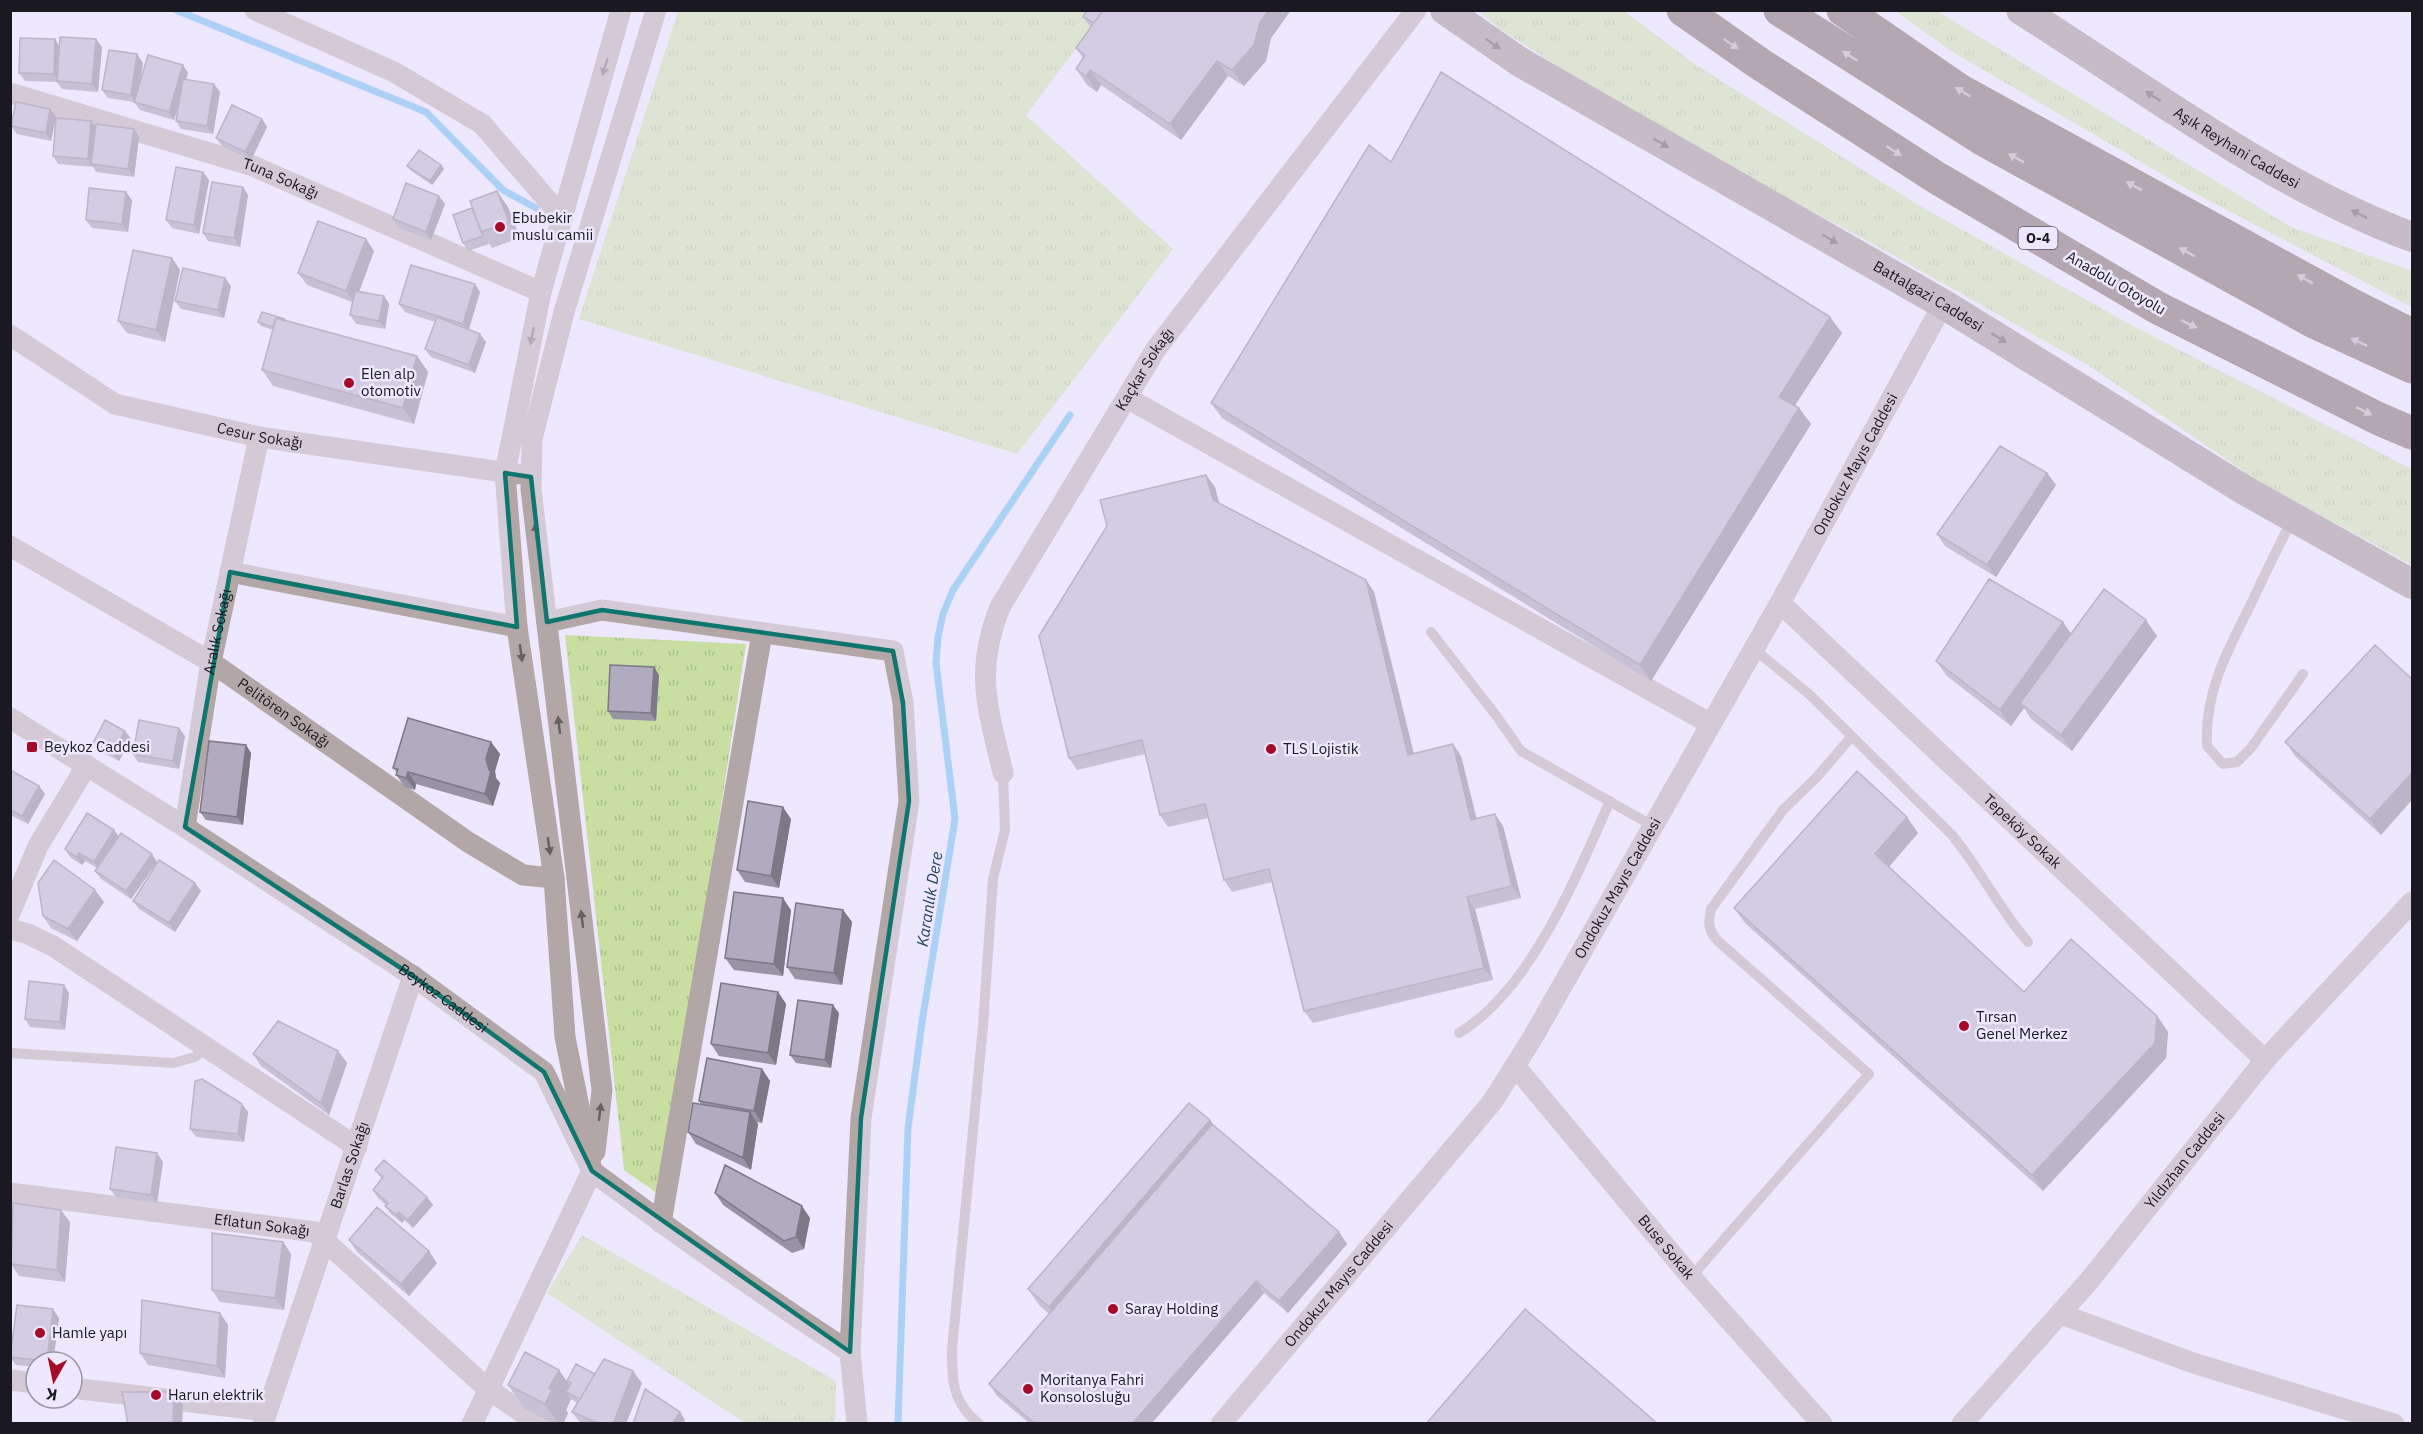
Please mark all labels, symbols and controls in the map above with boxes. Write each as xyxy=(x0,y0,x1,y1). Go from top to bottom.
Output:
one-way arrow xyxy=(1485,38,1501,49)
one-way arrow xyxy=(1723,38,1739,50)
one-way arrow xyxy=(1842,51,1858,62)
one-way arrow xyxy=(600,58,609,76)
one-way arrow xyxy=(1955,86,1971,97)
one-way arrow xyxy=(2145,91,2161,102)
street label: Aşık Reyhani Caddesi xyxy=(2170,102,2303,193)
one-way arrow xyxy=(1653,138,1670,148)
one-way arrow xyxy=(1886,145,1902,157)
street label: Tuna Sokağı xyxy=(241,153,322,203)
one-way arrow xyxy=(2007,153,2024,163)
one-way arrow xyxy=(2125,181,2142,191)
place label: Ebubekir muslu camii xyxy=(512,208,593,244)
one-way arrow xyxy=(2350,209,2367,218)
marker: Ebubekir muslu camii xyxy=(493,220,507,234)
road number: O-4 xyxy=(2018,227,2058,249)
one-way arrow xyxy=(1822,234,1838,245)
street label: Anadolu Otoyolu xyxy=(2063,246,2169,319)
one-way arrow xyxy=(2178,247,2195,257)
street label: Battalgazi Caddesi xyxy=(1870,256,1987,336)
one-way arrow xyxy=(2296,274,2313,284)
one-way arrow xyxy=(2181,319,2198,329)
street label: Kaçkar Sokağı xyxy=(1111,324,1178,414)
one-way arrow xyxy=(527,327,536,346)
one-way arrow xyxy=(1991,332,2007,343)
one-way arrow xyxy=(2351,338,2368,347)
place label: Elen alp otomotiv xyxy=(361,364,422,400)
marker: Elen alp otomotiv xyxy=(342,376,356,390)
street label: Ondokuz Mayıs Caddesi xyxy=(1809,390,1902,539)
one-way arrow xyxy=(2355,406,2372,416)
street label: Cesur Sokağı xyxy=(215,418,304,452)
one-way arrow xyxy=(531,522,541,541)
street label: Aralık Sokağı xyxy=(199,587,235,676)
one-way arrow xyxy=(516,644,525,663)
street label: Pelitören Sokağı xyxy=(234,674,334,752)
one-way arrow xyxy=(554,716,564,735)
place label: Beykoz Caddesi xyxy=(44,737,150,756)
place label: TLS Lojistik xyxy=(1283,739,1359,758)
marker: Beykoz Caddesi xyxy=(25,740,39,754)
marker: TLS Lojistik xyxy=(1264,742,1278,756)
street label: Tepeköy Sokak xyxy=(1980,790,2066,873)
street label: Ondokuz Mayıs Caddesi xyxy=(1570,814,1665,962)
one-way arrow xyxy=(545,837,554,856)
water label: Karanlık Dere xyxy=(912,850,946,948)
one-way arrow xyxy=(577,909,587,928)
street label: Beykoz Caddesi xyxy=(395,959,492,1037)
place label: Tırsan Genel Merkez xyxy=(1976,1007,2068,1043)
marker: Tırsan Genel Merkez xyxy=(1957,1019,1971,1033)
one-way arrow xyxy=(595,1103,604,1122)
street label: Yıldızhan Caddesi xyxy=(2140,1108,2229,1213)
street label: Barlas Sokağı xyxy=(326,1119,373,1211)
street label: Eflatun Sokağı xyxy=(213,1209,311,1240)
street label: Buse Sokak xyxy=(1634,1211,1699,1283)
street label: Ondokuz Mayıs Caddesi xyxy=(1280,1217,1397,1351)
place label: Saray Holding xyxy=(1125,1299,1218,1318)
marker: Saray Holding xyxy=(1106,1302,1120,1316)
place label: Hamle yapı xyxy=(52,1323,127,1342)
marker: Hamle yapı xyxy=(33,1326,47,1340)
north arrow xyxy=(24,1350,84,1410)
place label: Moritanya Fahri Konsolosluğu xyxy=(1040,1370,1144,1406)
marker: Moritanya Fahri Konsolosluğu xyxy=(1021,1382,1035,1396)
text: K xyxy=(45,1384,59,1406)
place label: Harun elektrik xyxy=(168,1385,264,1404)
marker: Harun elektrik xyxy=(149,1388,163,1402)

